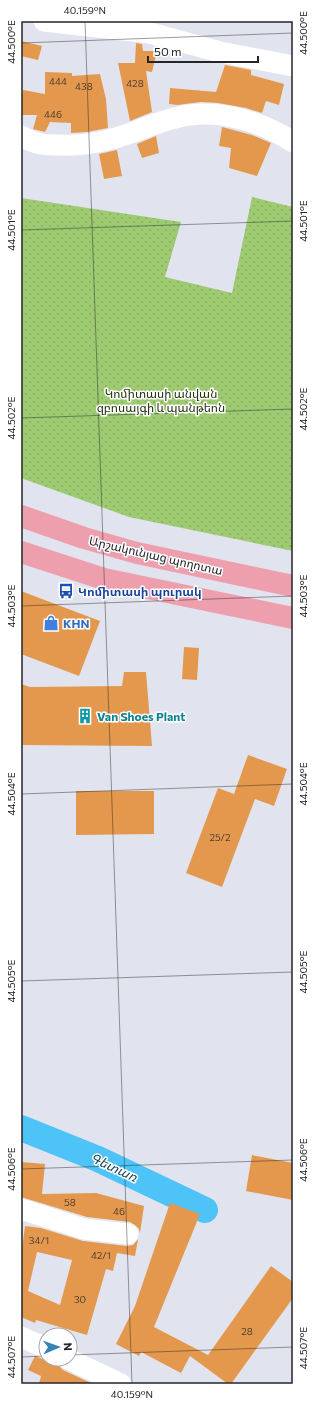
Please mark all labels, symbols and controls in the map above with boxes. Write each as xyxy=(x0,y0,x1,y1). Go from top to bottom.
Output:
text: 40.159°N xyxy=(64,4,106,16)
text: 44.500°E xyxy=(297,11,309,55)
text: 44.500°E xyxy=(5,20,17,64)
scale bar xyxy=(148,38,258,64)
text: 50 m xyxy=(154,44,182,58)
house number: 444 xyxy=(49,75,67,87)
house number: 428 xyxy=(126,77,144,89)
house number: 438 xyxy=(75,80,93,92)
house number: 446 xyxy=(44,108,62,120)
text: 44.501°E xyxy=(297,200,309,242)
text: 44.501°E xyxy=(5,209,17,251)
park label: Կոմիտասի անվան զբոսայգի և պանթեոն xyxy=(97,386,225,415)
text: 44.502°E xyxy=(297,388,309,430)
text: 44.502°E xyxy=(5,397,17,439)
street label: Արշակունյաց պողոտա xyxy=(88,533,224,578)
text: 44.503°E xyxy=(297,575,309,617)
bus stop icon: Կոմիտասի պուրակ xyxy=(57,582,75,600)
place label: Կոմիտասի պուրակ xyxy=(78,584,202,599)
text: 44.503°E xyxy=(5,585,17,627)
shop icon: KHN xyxy=(42,614,60,632)
place label: KHN xyxy=(63,616,89,630)
building icon: Van Shoes Plant xyxy=(76,707,94,725)
place label: Van Shoes Plant xyxy=(97,709,185,723)
text: 44.504°E xyxy=(297,762,309,806)
text: 44.504°E xyxy=(5,772,17,816)
house number: 25/2 xyxy=(209,831,231,843)
text: 44.505°E xyxy=(297,950,309,993)
text: 44.505°E xyxy=(5,959,17,1002)
text: 44.506°E xyxy=(297,1138,309,1182)
text: 44.506°E xyxy=(5,1147,17,1191)
water label: Գետառ xyxy=(88,1149,141,1185)
house number: 58 xyxy=(64,1196,76,1208)
house number: 46 xyxy=(113,1205,125,1217)
house number: 34/1 xyxy=(29,1234,49,1246)
house number: 42/1 xyxy=(91,1249,111,1261)
house number: 30 xyxy=(74,1293,86,1305)
house number: 28 xyxy=(241,1325,253,1337)
north arrow xyxy=(38,1327,78,1367)
text: 44.507°E xyxy=(297,1327,309,1369)
text: 44.507°E xyxy=(5,1336,17,1378)
text: N xyxy=(62,1342,75,1351)
text: 40.159°N xyxy=(111,1388,153,1400)

